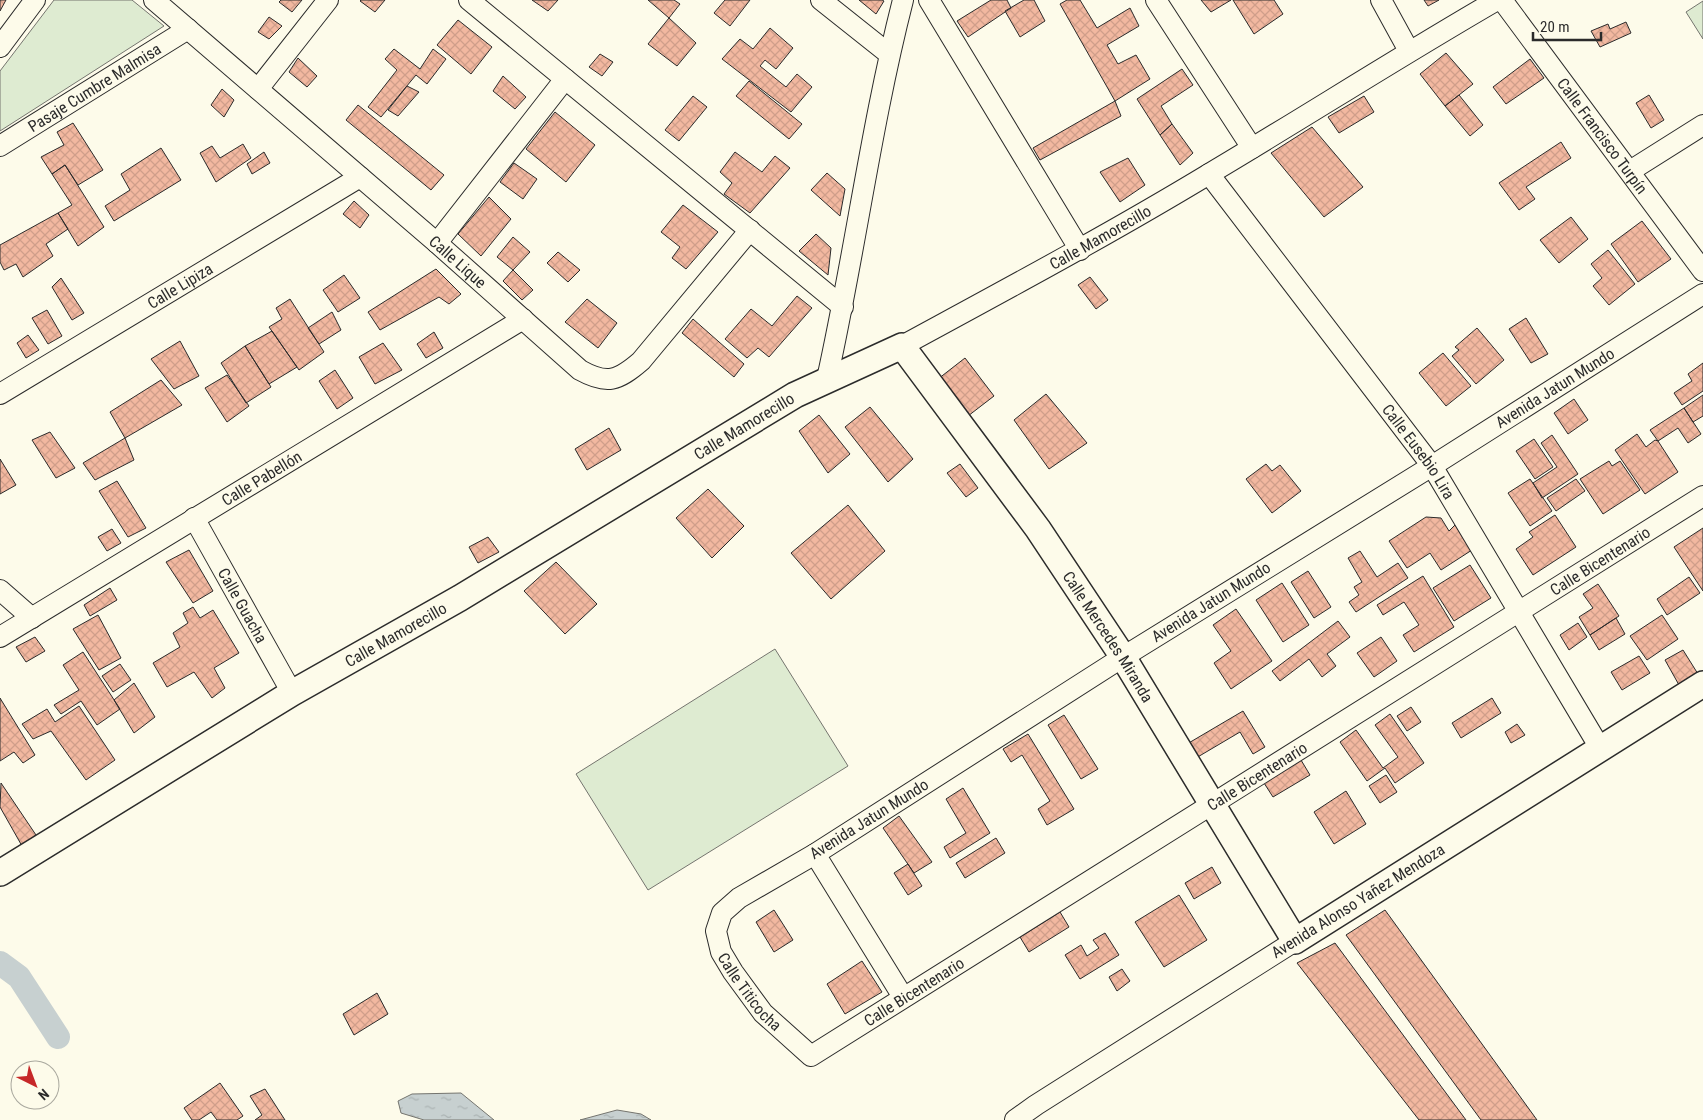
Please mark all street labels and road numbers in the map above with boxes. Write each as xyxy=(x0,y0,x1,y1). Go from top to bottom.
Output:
street label: Pasaje Cumbre Malmisa xyxy=(24,39,164,136)
street label: Calle Francisco Turpín xyxy=(1553,74,1652,197)
street label: Calle Mamorecillo xyxy=(1046,201,1154,273)
street label: Calle Lique xyxy=(426,231,490,292)
street label: Calle Lipiza xyxy=(144,259,216,313)
street label: Avenida Jatun Mundo xyxy=(1492,344,1618,432)
street label: Calle Mamorecillo xyxy=(690,388,797,464)
street label: Calle Eusebio Lira xyxy=(1379,400,1459,502)
street label: Calle Pabellón xyxy=(218,446,305,510)
street label: Calle Bicentenario xyxy=(1546,522,1653,599)
street label: Avenida Jatun Mundo xyxy=(1148,558,1274,646)
street label: Calle Guacha xyxy=(214,564,271,646)
street label: Calle Mercedes Miranda xyxy=(1059,567,1158,706)
street label: Calle Mamorecillo xyxy=(341,598,450,671)
street label: Calle Bicentenario xyxy=(1203,738,1310,815)
street label: Avenida Jatun Mundo xyxy=(806,775,932,863)
street label: Avenida Alonso Yañez Mendoza xyxy=(1268,840,1448,962)
street label: Calle Titicocha xyxy=(714,949,786,1035)
street label: Calle Bicentenario xyxy=(860,953,967,1030)

